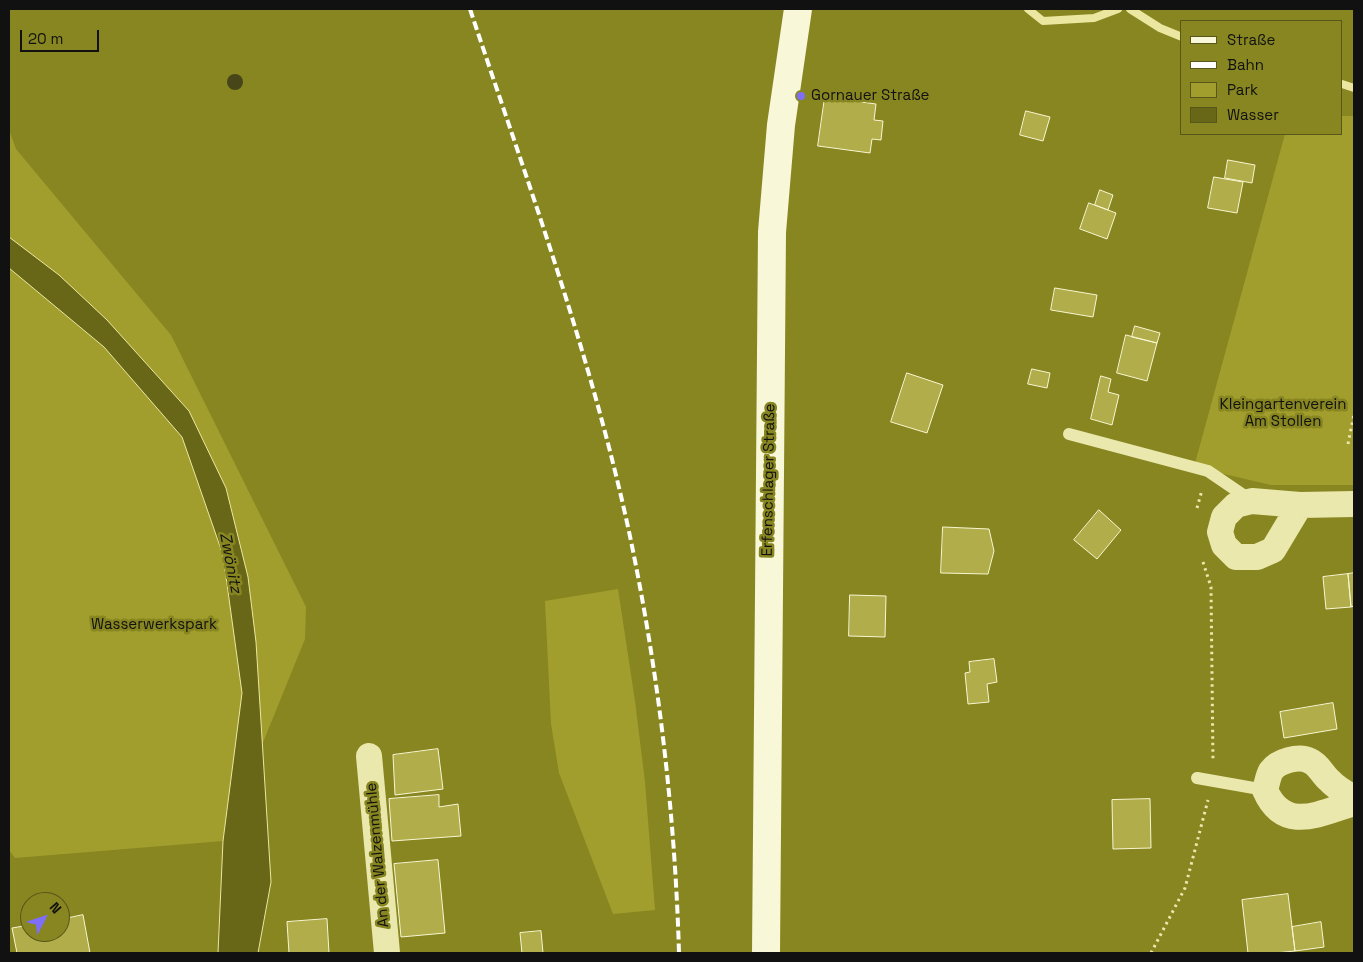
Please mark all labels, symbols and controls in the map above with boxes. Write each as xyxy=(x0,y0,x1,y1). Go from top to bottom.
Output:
scale bar xyxy=(22,20,101,52)
legend xyxy=(1180,20,1343,135)
text: 20 m xyxy=(28,29,63,48)
text: Straße xyxy=(1227,30,1275,49)
text: Bahn xyxy=(1227,55,1264,74)
text: Park xyxy=(1227,80,1258,99)
place label: Gornauer Straße xyxy=(811,87,929,105)
marker: Gornauer Straße xyxy=(795,90,807,102)
text: Wasser xyxy=(1227,105,1279,124)
park label: Kleingartenverein Am Stollen xyxy=(1220,396,1346,431)
street label: Erfenschlager Straße xyxy=(759,403,779,557)
water label: Zwönitz xyxy=(215,531,245,595)
park label: Wasserwerkspark xyxy=(91,616,217,634)
street label: An der Walzenmühle xyxy=(363,782,393,928)
north arrow xyxy=(20,892,70,942)
text: N xyxy=(46,898,65,917)

